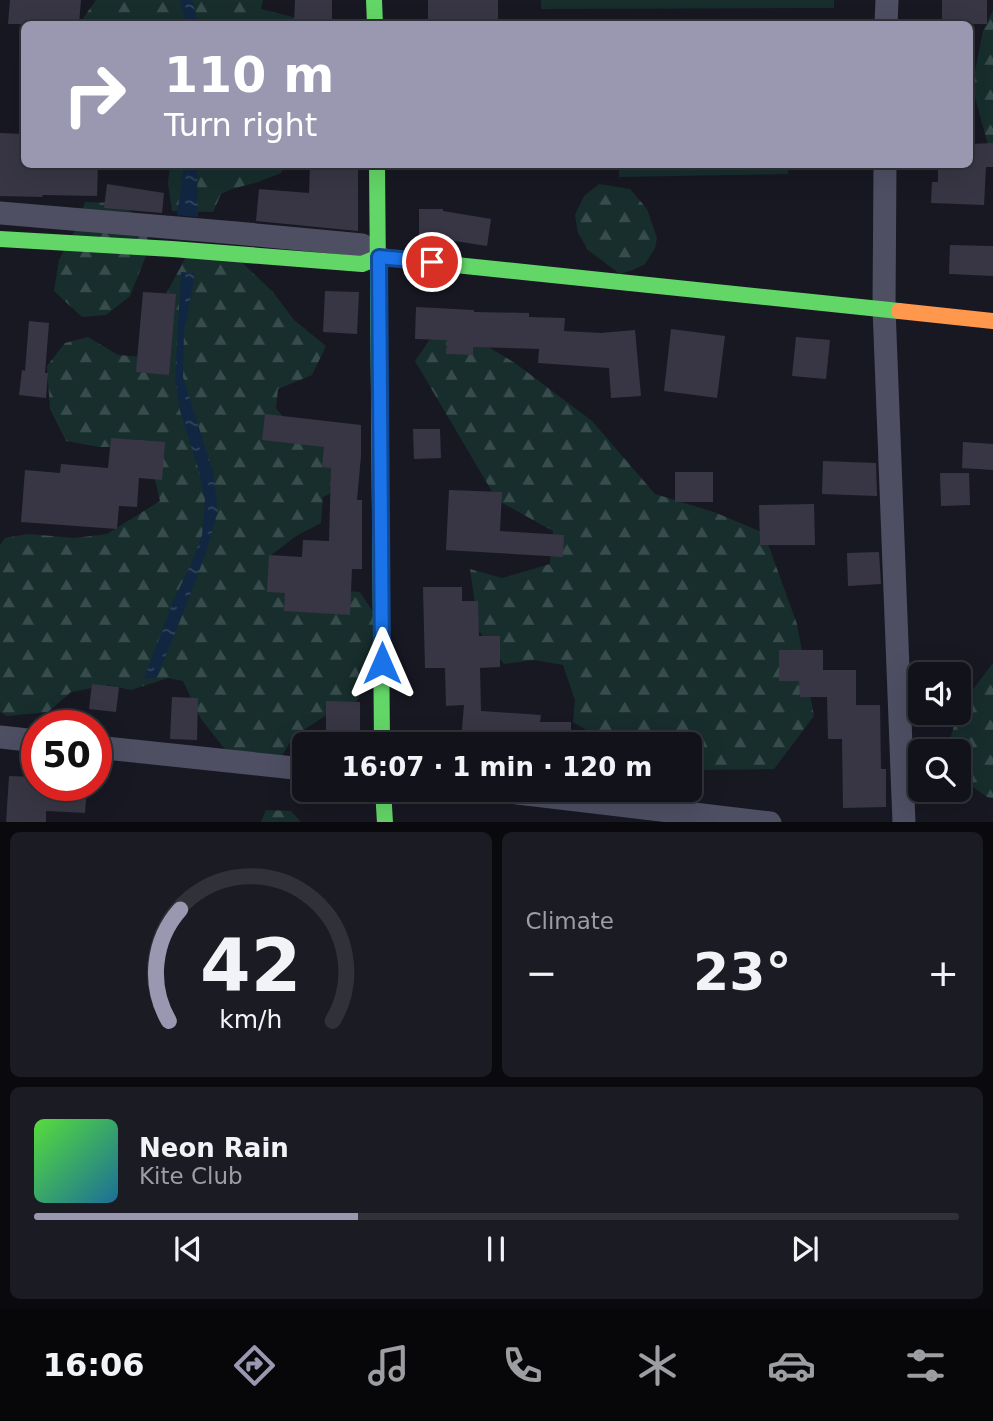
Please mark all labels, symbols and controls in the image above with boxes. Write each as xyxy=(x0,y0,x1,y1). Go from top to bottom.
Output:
text: 110 m xyxy=(164,47,334,104)
icon: right xyxy=(49,49,140,140)
text: Turn right xyxy=(164,106,317,144)
pin xyxy=(402,232,462,292)
icon: arrive xyxy=(413,243,451,281)
position arrow xyxy=(345,626,419,700)
map controls xyxy=(908,662,971,802)
button: sound xyxy=(908,662,971,725)
speed limit sign: 50 xyxy=(21,710,112,801)
button: search xyxy=(908,739,971,802)
text: 16:07 · 1 min · 120 m xyxy=(342,752,652,782)
text: Climate xyxy=(526,908,614,934)
text: 42 xyxy=(200,923,301,1008)
text: 23° xyxy=(693,942,791,1002)
text: − xyxy=(526,951,557,995)
text: + xyxy=(927,951,959,995)
text: km/h xyxy=(219,1004,282,1033)
text: Neon Rain xyxy=(139,1133,289,1163)
text: Kite Club xyxy=(139,1163,243,1189)
icon: previous xyxy=(169,1230,207,1268)
icon: pause xyxy=(477,1230,515,1268)
icon: next xyxy=(786,1230,824,1268)
icon: directions xyxy=(230,1341,279,1390)
icon: music xyxy=(364,1341,413,1390)
icon: phone xyxy=(498,1341,547,1390)
icon: climate xyxy=(633,1341,682,1390)
icon: car xyxy=(767,1341,816,1390)
icon: filters xyxy=(901,1341,950,1390)
text: 16:06 xyxy=(43,1346,145,1384)

